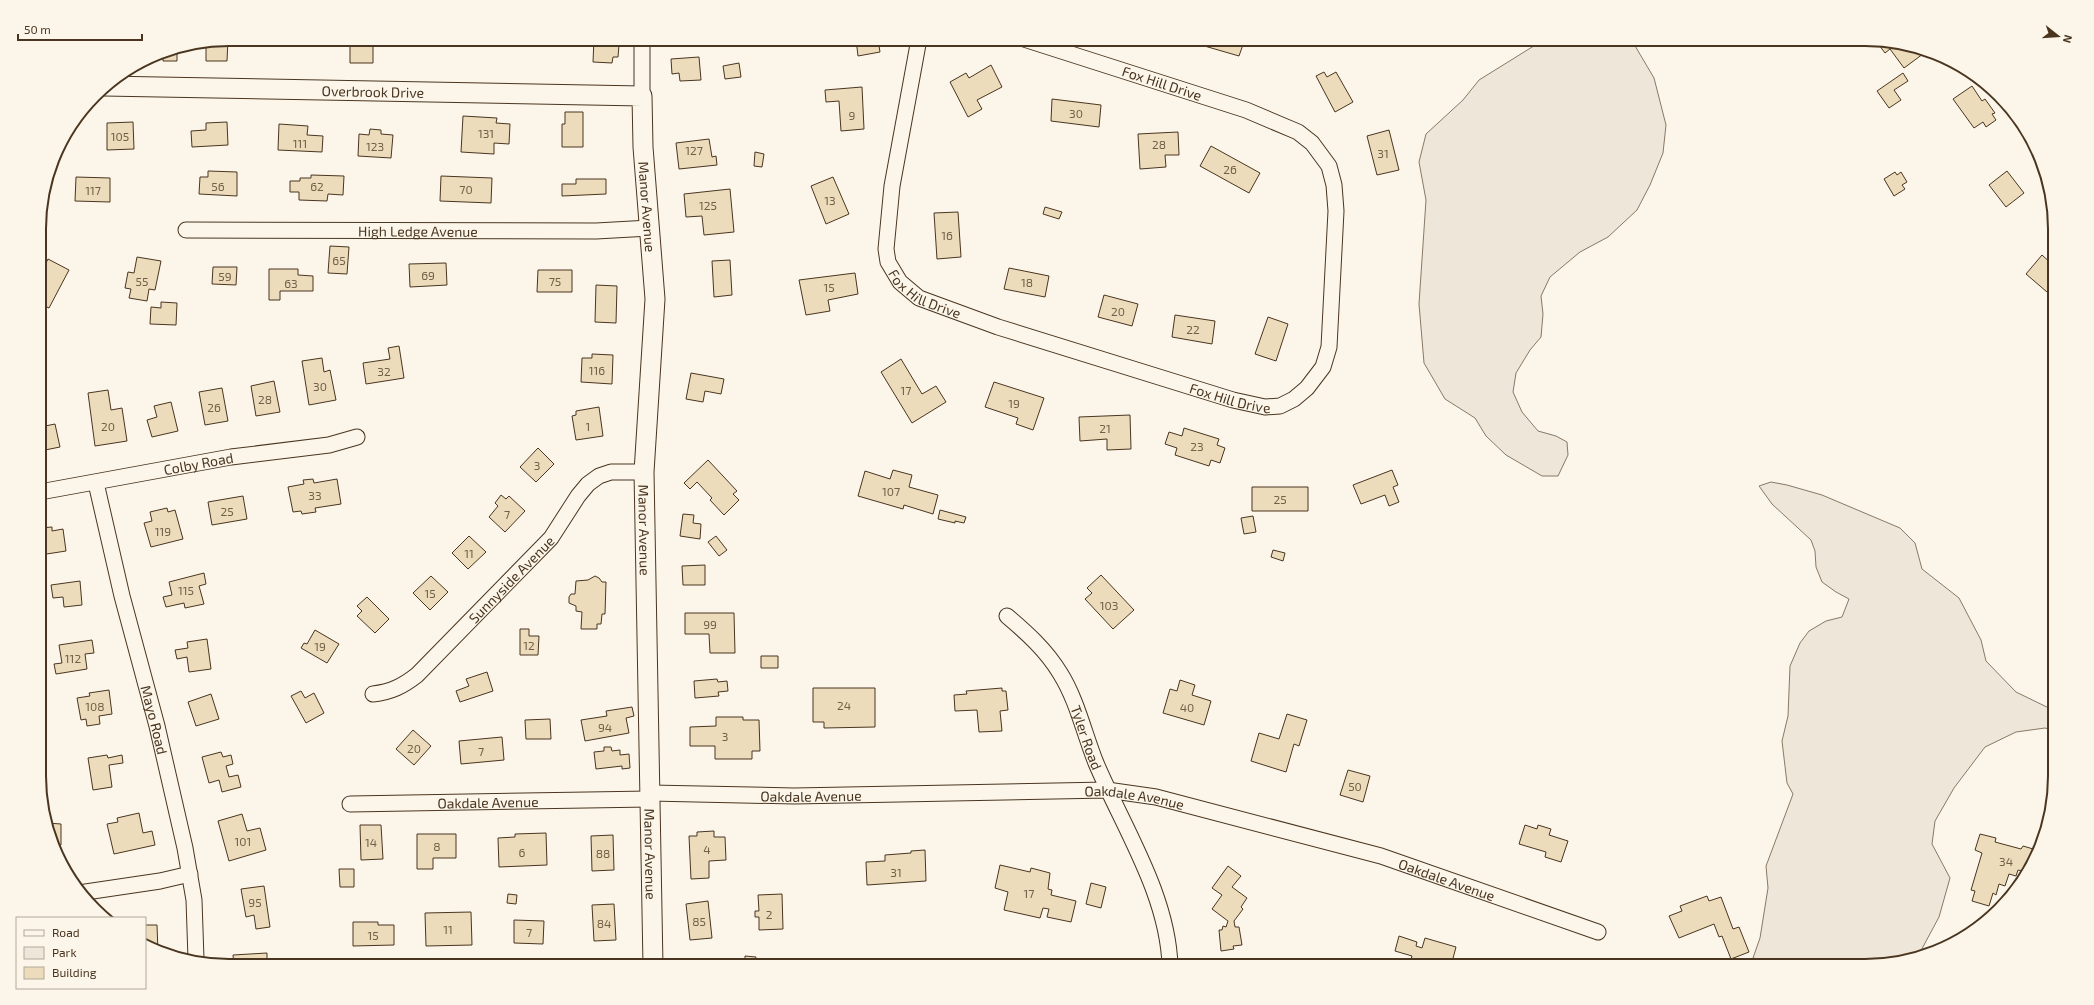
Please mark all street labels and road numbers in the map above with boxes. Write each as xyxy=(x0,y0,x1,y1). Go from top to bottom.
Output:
street label: Fox Hill Drive xyxy=(1120,62,1204,104)
street label: Overbrook Drive xyxy=(322,82,424,100)
street label: Manor Avenue xyxy=(636,161,660,253)
street label: High Ledge Avenue xyxy=(358,222,478,239)
street label: Fox Hill Drive xyxy=(886,266,964,321)
street label: Fox Hill Drive xyxy=(1188,379,1271,416)
street label: Colby Road xyxy=(162,448,235,478)
street label: Manor Avenue xyxy=(636,484,654,576)
street label: Sunnyside Avenue xyxy=(465,532,557,626)
street label: Mayo Road xyxy=(138,683,172,756)
street label: Tyler Road xyxy=(1068,703,1106,772)
street label: Oakdale Avenue xyxy=(1084,781,1186,813)
street label: Oakdale Avenue xyxy=(760,786,862,805)
street label: Oakdale Avenue xyxy=(437,792,539,811)
street label: Manor Avenue xyxy=(642,808,660,900)
street label: Oakdale Avenue xyxy=(1396,854,1497,904)

